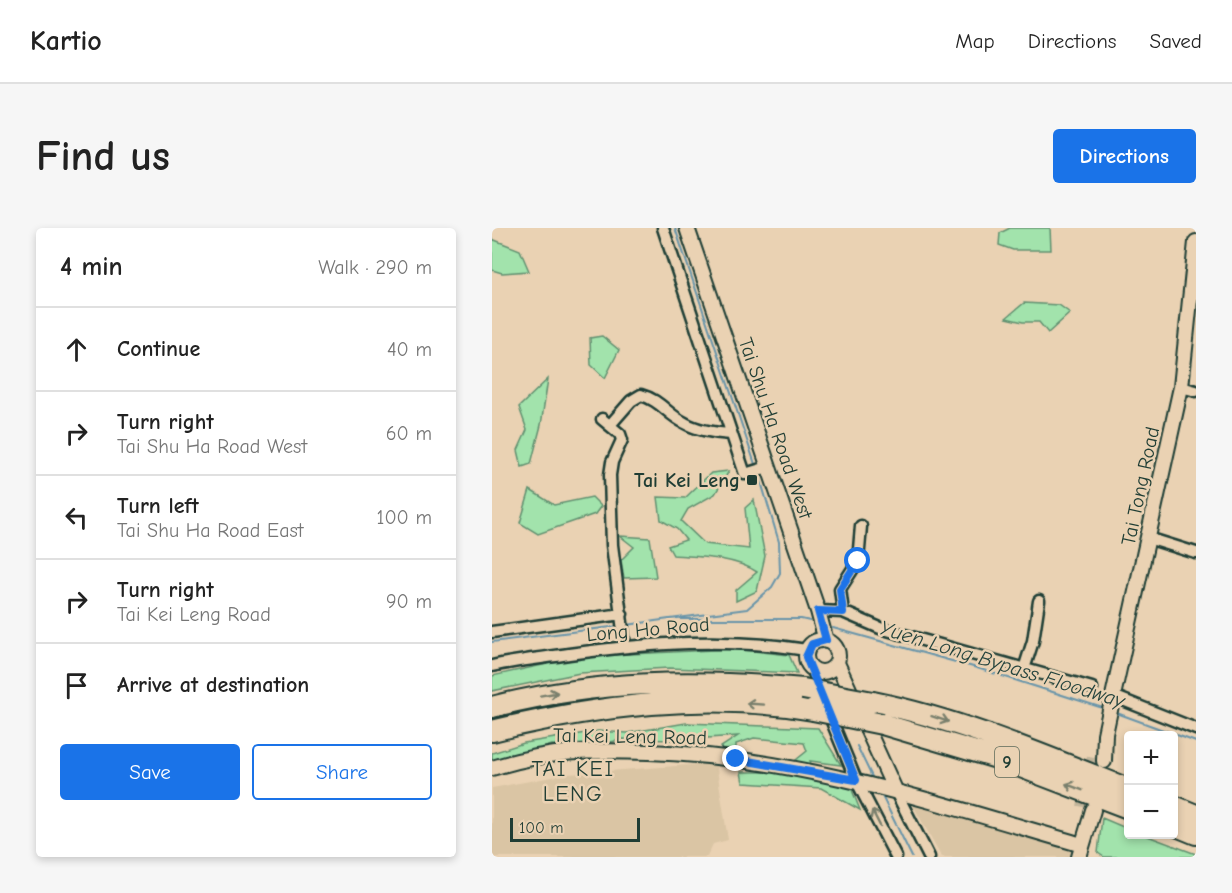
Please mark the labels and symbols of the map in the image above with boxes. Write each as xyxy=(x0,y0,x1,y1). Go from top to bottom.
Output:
street label: Tai Shu Ha Road West xyxy=(734,335,818,523)
street label: Tai Tong Road xyxy=(1117,425,1164,548)
place label: Tai Kei Leng xyxy=(634,469,740,492)
marker: Tai Kei Leng xyxy=(745,473,759,487)
route start xyxy=(844,547,870,573)
street label: Long Ho Road xyxy=(586,613,711,646)
water label: Yuen Long Bypass Floodway xyxy=(876,615,1129,713)
one-way arrow xyxy=(539,689,559,700)
one-way arrow xyxy=(745,698,765,709)
one-way arrow xyxy=(930,715,949,726)
street label: Tai Kei Leng Road xyxy=(553,724,707,749)
route end xyxy=(722,745,748,771)
road number: 9 xyxy=(995,747,1019,777)
district label: TAI KEI LENG xyxy=(531,756,615,807)
one-way arrow xyxy=(1065,781,1084,792)
one-way arrow xyxy=(870,810,882,828)
scale bar xyxy=(510,815,640,842)

